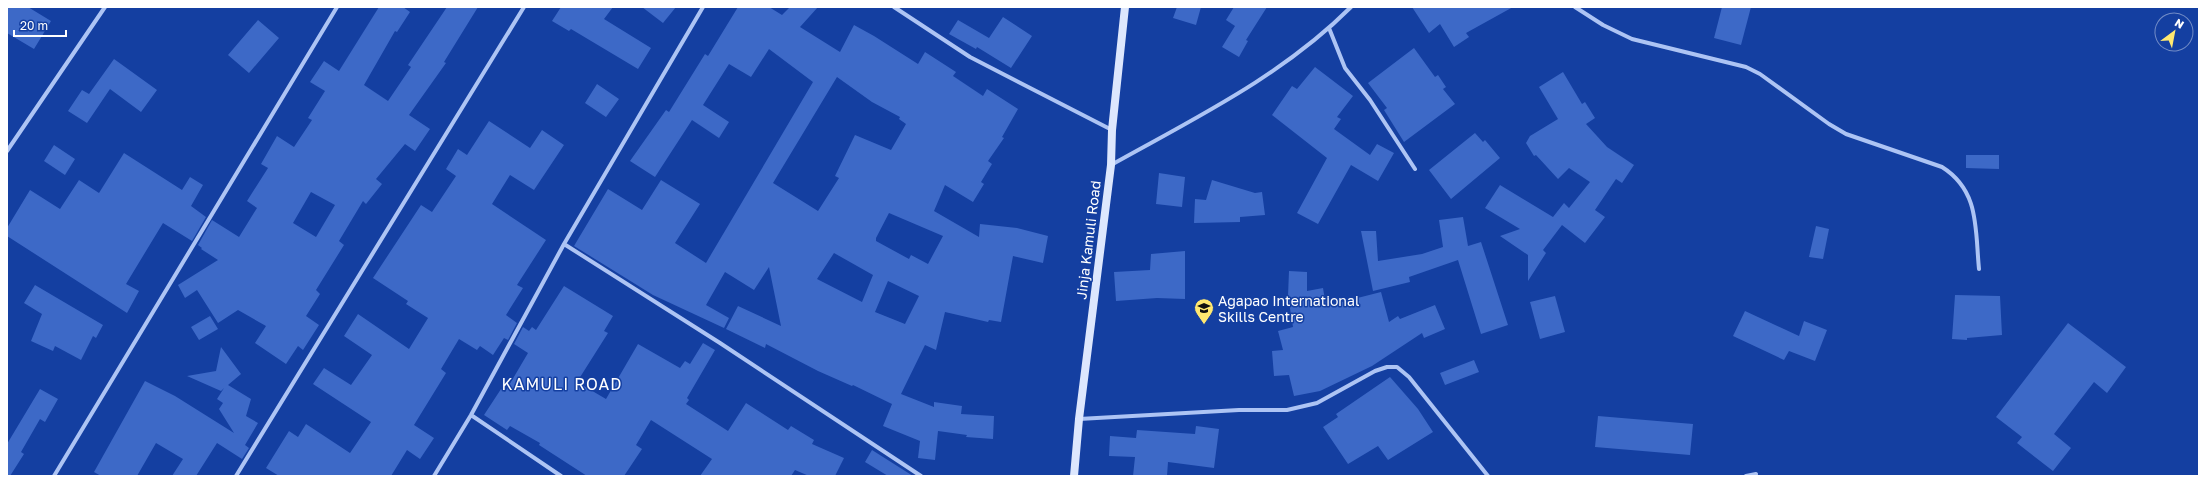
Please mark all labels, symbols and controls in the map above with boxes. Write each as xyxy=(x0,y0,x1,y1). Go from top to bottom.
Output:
scale bar xyxy=(14,12,66,38)
north arrow xyxy=(2154,12,2194,52)
text: N xyxy=(2173,15,2187,31)
text: 20 m xyxy=(20,18,48,33)
street label: Jinja Kamuli Road xyxy=(1072,180,1104,300)
place label: Agapao International Skills Centre xyxy=(1218,292,1359,325)
school or university icon: Agapao International Skills Centre xyxy=(1193,297,1215,325)
district label: KAMULI ROAD xyxy=(502,374,622,394)

